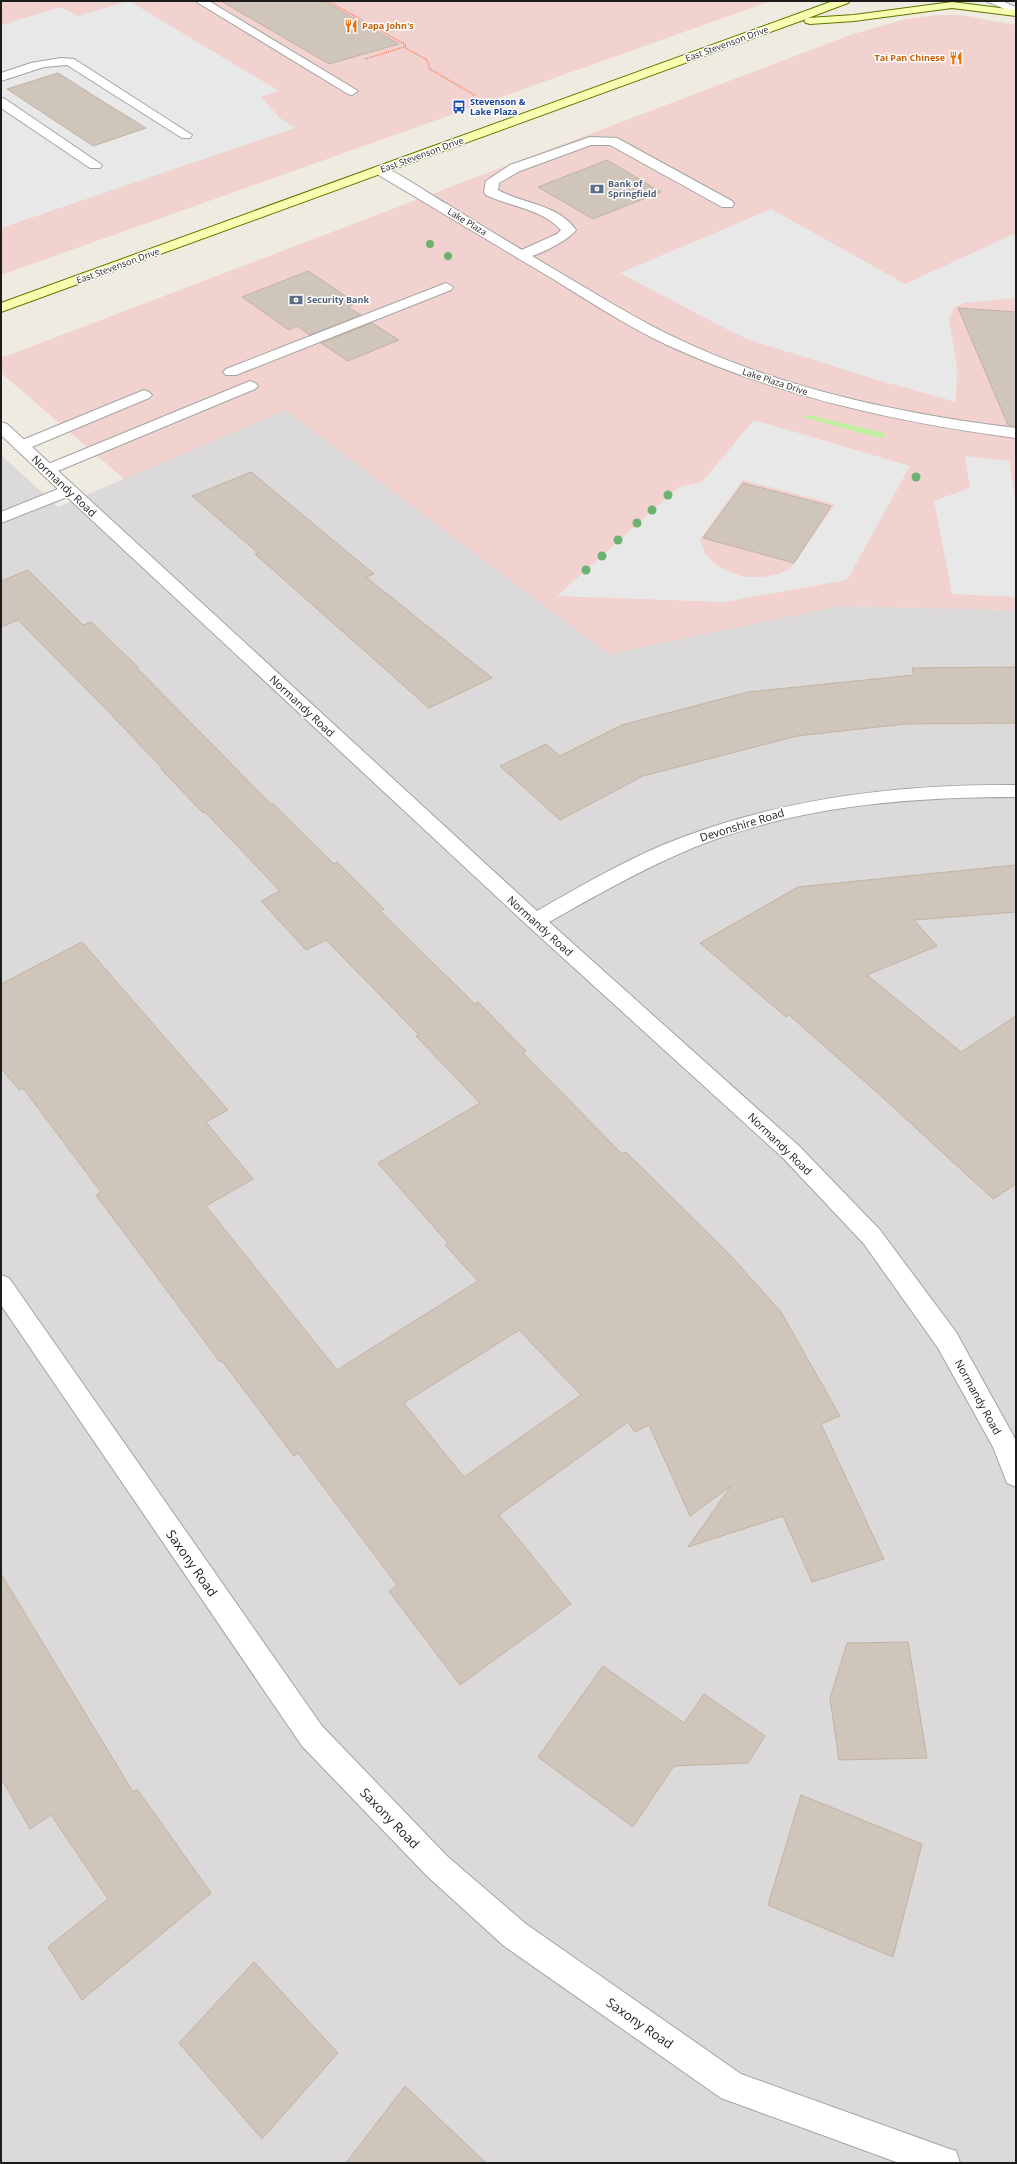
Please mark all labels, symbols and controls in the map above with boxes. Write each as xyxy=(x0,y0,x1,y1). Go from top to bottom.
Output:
restaurant icon: Papa John's xyxy=(343,18,359,34)
place label: Papa John's xyxy=(362,19,414,32)
street label: East Stevenson Drive xyxy=(683,22,770,65)
restaurant icon: Tai Pan Chinese xyxy=(948,50,964,66)
place label: Tai Pan Chinese xyxy=(875,51,945,64)
place label: Stevenson & Lake Plaza xyxy=(470,95,526,118)
bus stop icon: Stevenson & Lake Plaza xyxy=(451,99,467,115)
street label: East Stevenson Drive xyxy=(378,133,465,176)
place label: Bank of Springfield xyxy=(608,177,656,200)
bank icon: Bank of Springfield xyxy=(589,181,605,197)
street label: Lake Plaza xyxy=(445,205,489,238)
street label: East Stevenson Drive xyxy=(74,244,161,287)
bank icon: Security Bank xyxy=(288,292,304,308)
place label: Security Bank xyxy=(307,293,369,306)
street label: Lake Plaza Drive xyxy=(741,365,810,398)
street label: Normandy Road xyxy=(29,452,100,520)
street label: Normandy Road xyxy=(267,672,338,740)
street label: Devonshire Road xyxy=(698,805,786,844)
street label: Normandy Road xyxy=(504,892,576,959)
street label: Normandy Road xyxy=(745,1109,816,1178)
street label: Normandy Road xyxy=(952,1356,1005,1437)
street label: Saxony Road xyxy=(162,1526,222,1600)
street label: Saxony Road xyxy=(356,1784,424,1852)
street label: Saxony Road xyxy=(603,1993,677,2053)

